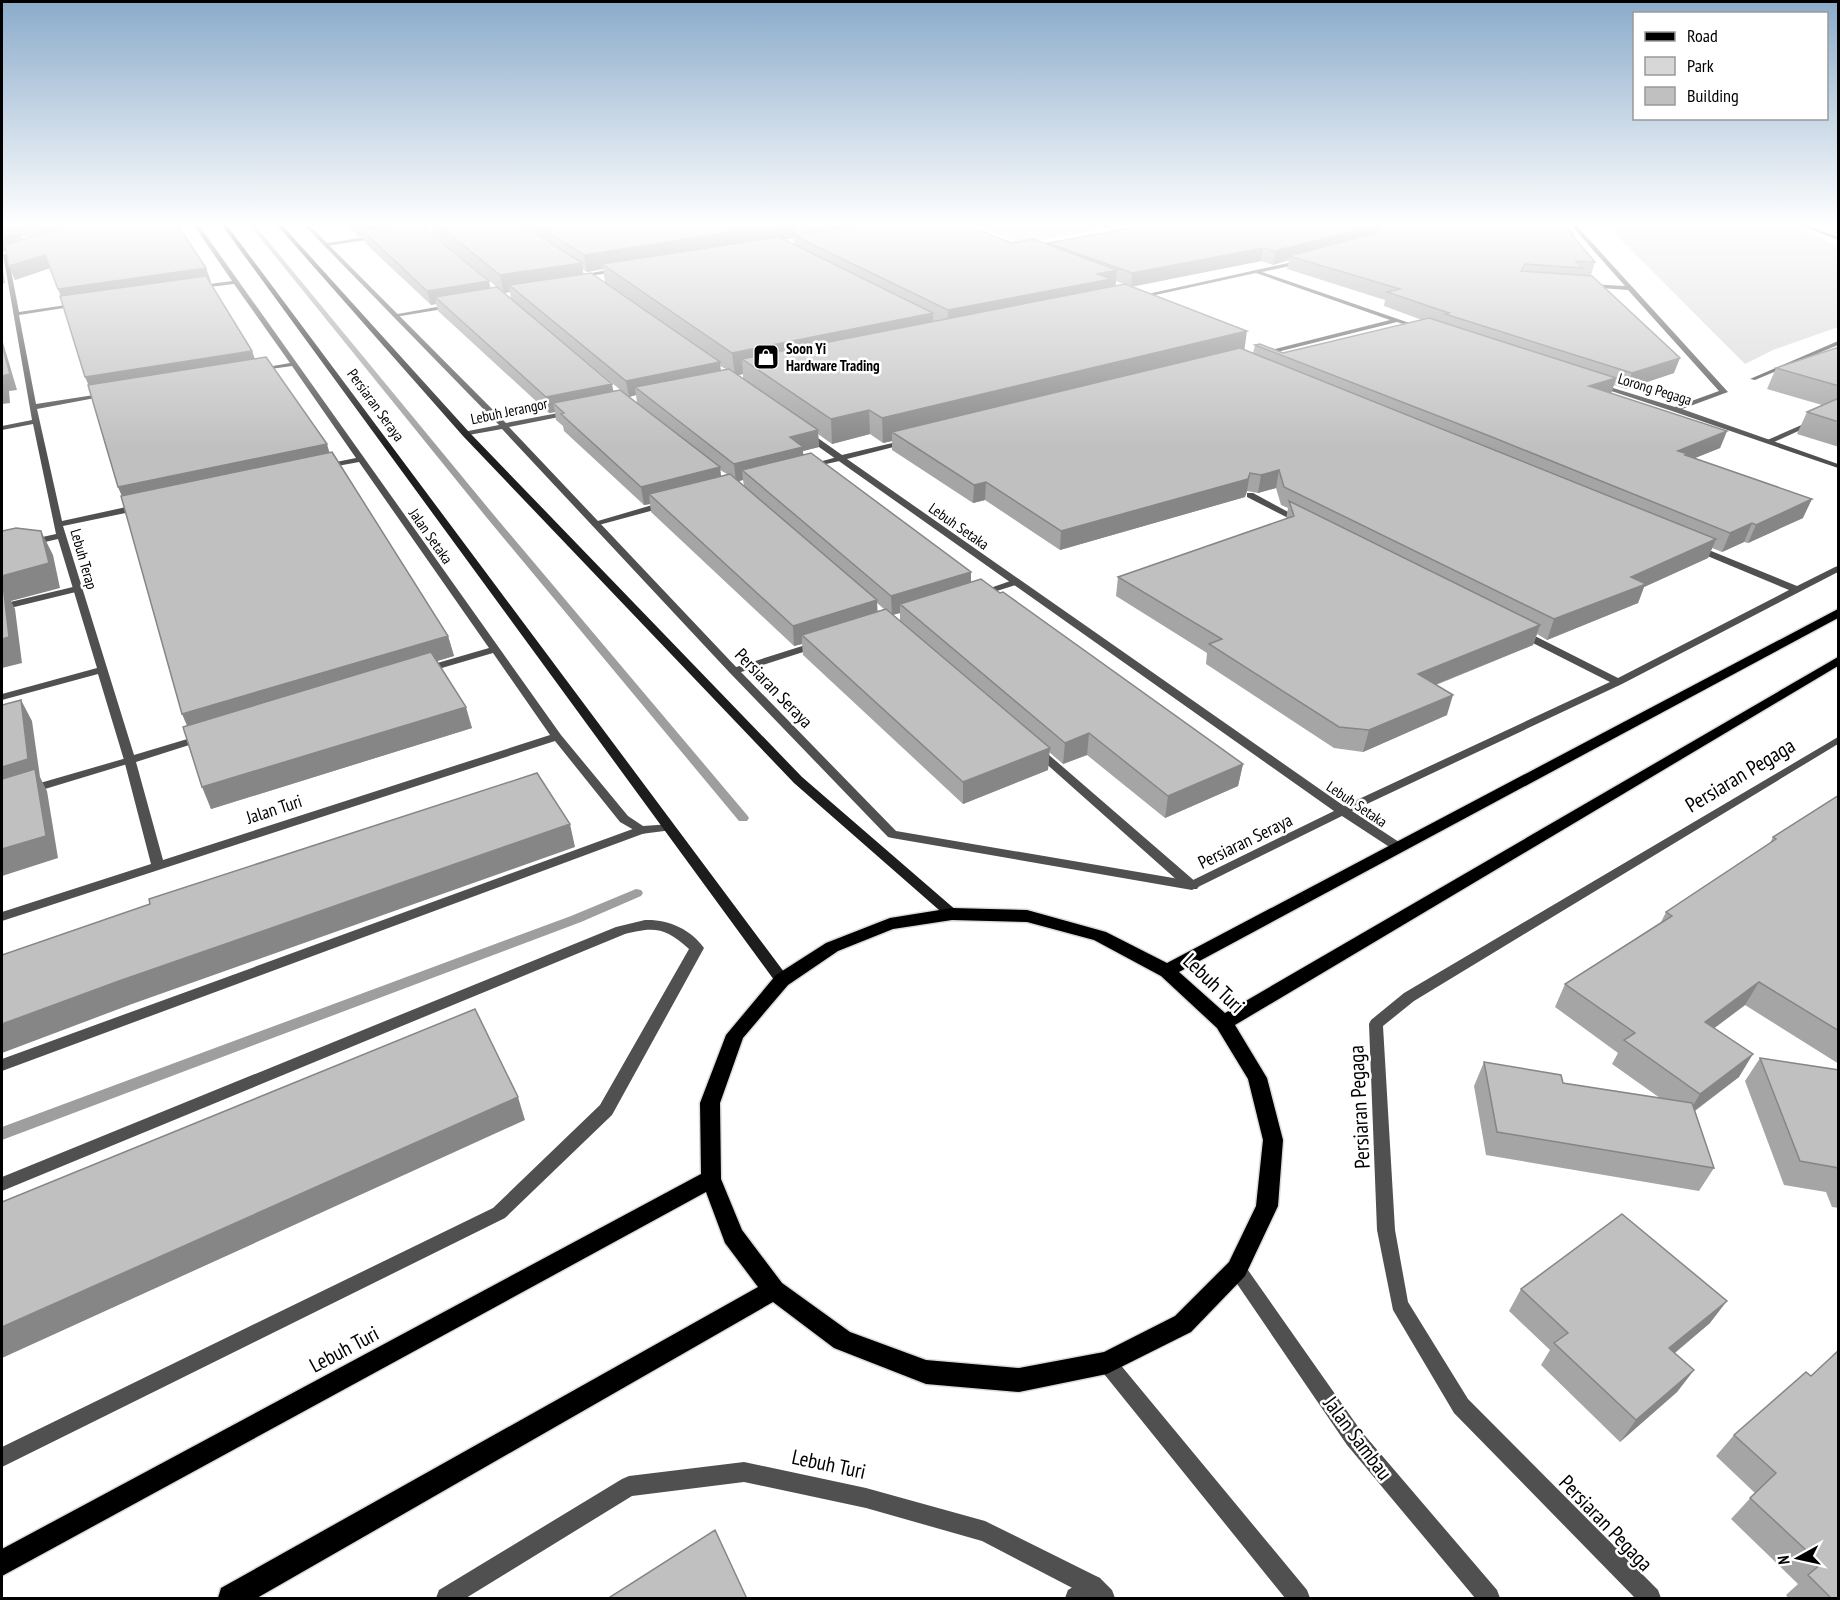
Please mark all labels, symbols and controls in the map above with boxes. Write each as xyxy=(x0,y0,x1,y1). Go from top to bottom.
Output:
legend xyxy=(1633,12,1828,120)
text: Road xyxy=(1687,24,1718,47)
text: Park xyxy=(1687,54,1714,77)
text: Building xyxy=(1687,84,1739,107)
place label: Soon Yi Hardware Trading xyxy=(786,339,880,375)
shop icon: Soon Yi Hardware Trading xyxy=(751,342,781,372)
street label: Persiaran Seraya xyxy=(343,365,409,445)
street label: Lorong Pegaga xyxy=(1616,369,1694,409)
street label: Lebuh Jerangor xyxy=(469,393,550,428)
street label: Lebuh Setaka xyxy=(925,498,993,554)
street label: Jalan Setaka xyxy=(404,504,457,567)
street label: Lebuh Terap xyxy=(66,526,102,592)
street label: Persiaran Seraya xyxy=(730,643,818,733)
street label: Persiaran Pegaga xyxy=(1680,732,1800,818)
street label: Lebuh Setaka xyxy=(1323,777,1391,831)
street label: Jalan Turi xyxy=(242,789,305,829)
street label: Persiaran Seraya xyxy=(1194,808,1296,874)
street label: Lebuh Turi xyxy=(1178,947,1250,1019)
street label: Persiaran Pegaga xyxy=(1342,1045,1376,1169)
street label: Lebuh Turi xyxy=(305,1320,383,1378)
street label: Jalan Sambau xyxy=(1317,1390,1398,1485)
street label: Lebuh Turi xyxy=(790,1443,868,1485)
street label: Persiaran Pegaga xyxy=(1553,1469,1659,1577)
north arrow xyxy=(1768,1528,1828,1588)
text: N xyxy=(1773,1554,1794,1566)

